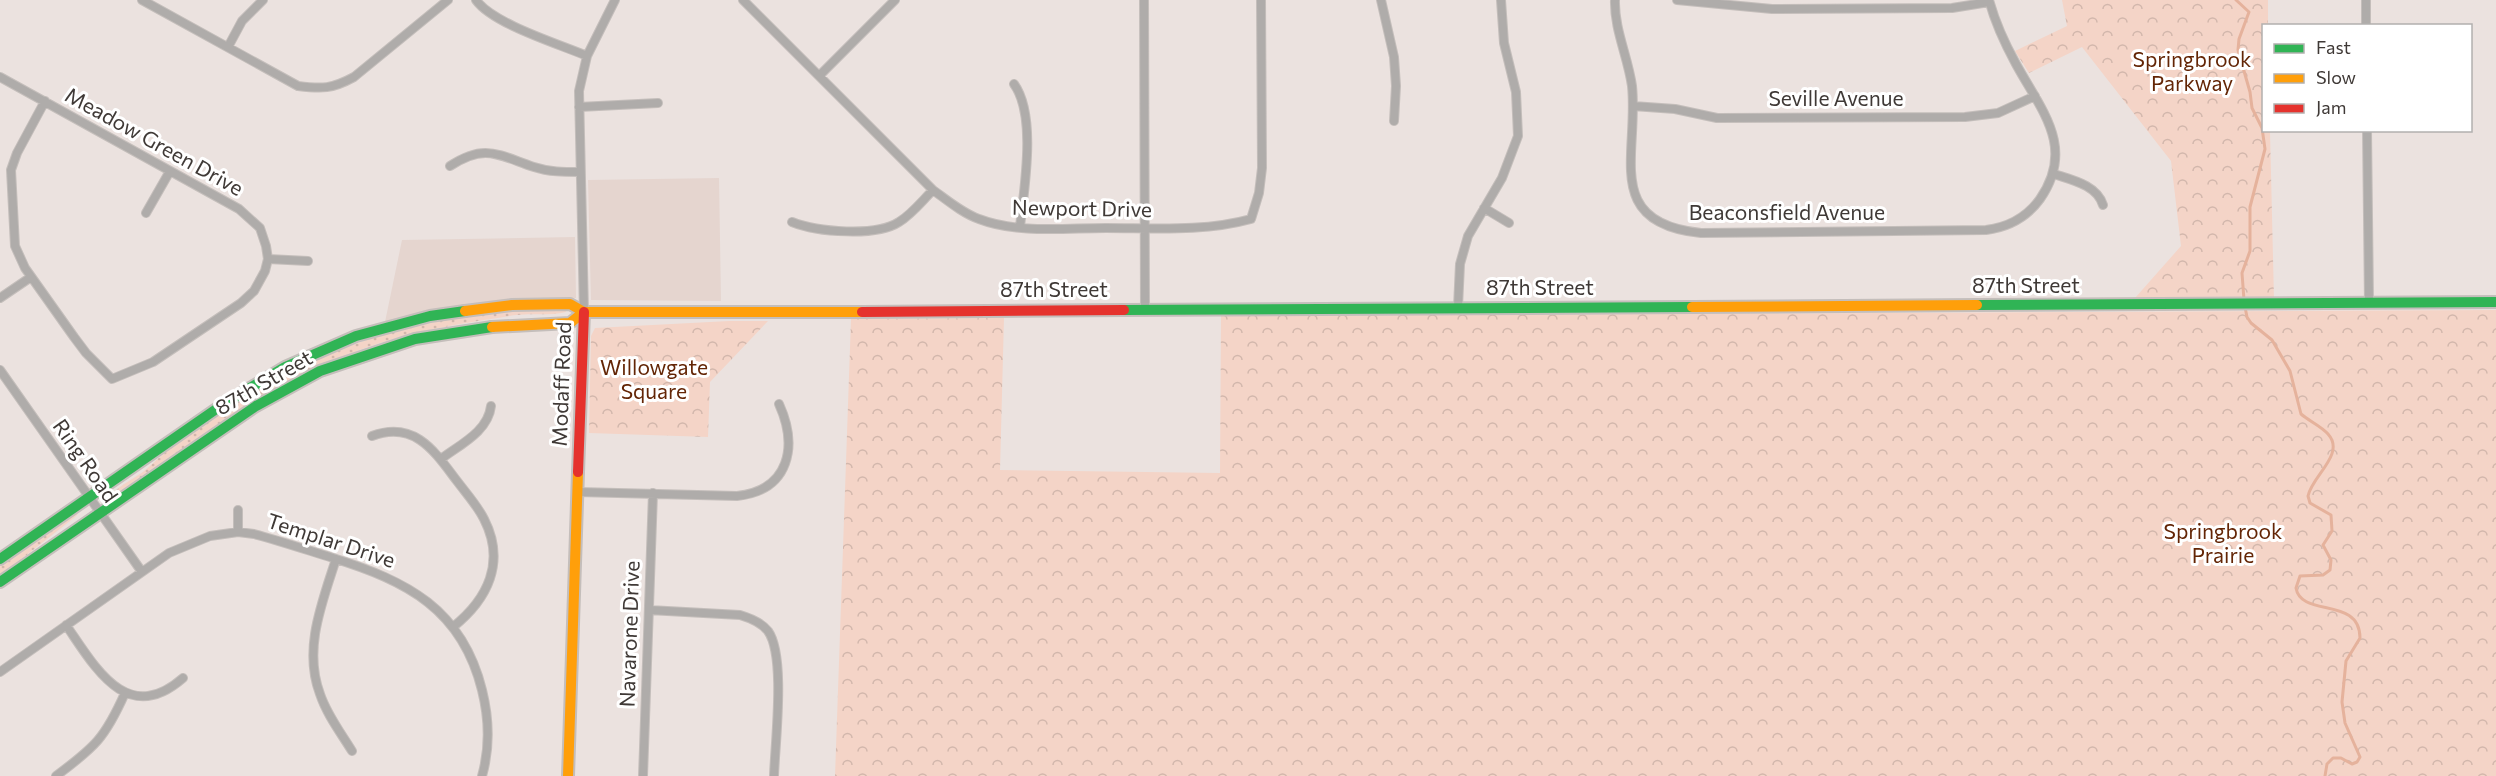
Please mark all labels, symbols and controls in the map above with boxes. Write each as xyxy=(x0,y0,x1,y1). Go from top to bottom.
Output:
legend xyxy=(2262,24,2472,132)
text: Fast xyxy=(2316,36,2351,58)
park label: Springbrook Parkway xyxy=(2133,46,2251,95)
text: Slow xyxy=(2316,66,2356,88)
street label: Meadow Green Drive xyxy=(61,81,248,200)
street label: Seville Avenue xyxy=(1768,85,1904,110)
text: Jam xyxy=(2316,96,2346,118)
street label: Newport Drive xyxy=(1012,194,1152,221)
street label: Beaconsfield Avenue xyxy=(1689,199,1885,224)
street label: 87th Street xyxy=(1972,272,2080,297)
street label: 87th Street xyxy=(1486,274,1594,299)
street label: 87th Street xyxy=(1000,276,1108,301)
street label: Modaff Road xyxy=(546,321,575,447)
street label: 87th Street xyxy=(210,344,316,419)
park label: Willowgate Square xyxy=(600,354,708,403)
street label: Ring Road xyxy=(48,414,124,507)
street label: Templar Drive xyxy=(264,507,399,572)
park label: Springbrook Prairie xyxy=(2164,518,2282,567)
street label: Navarone Drive xyxy=(613,560,644,708)

